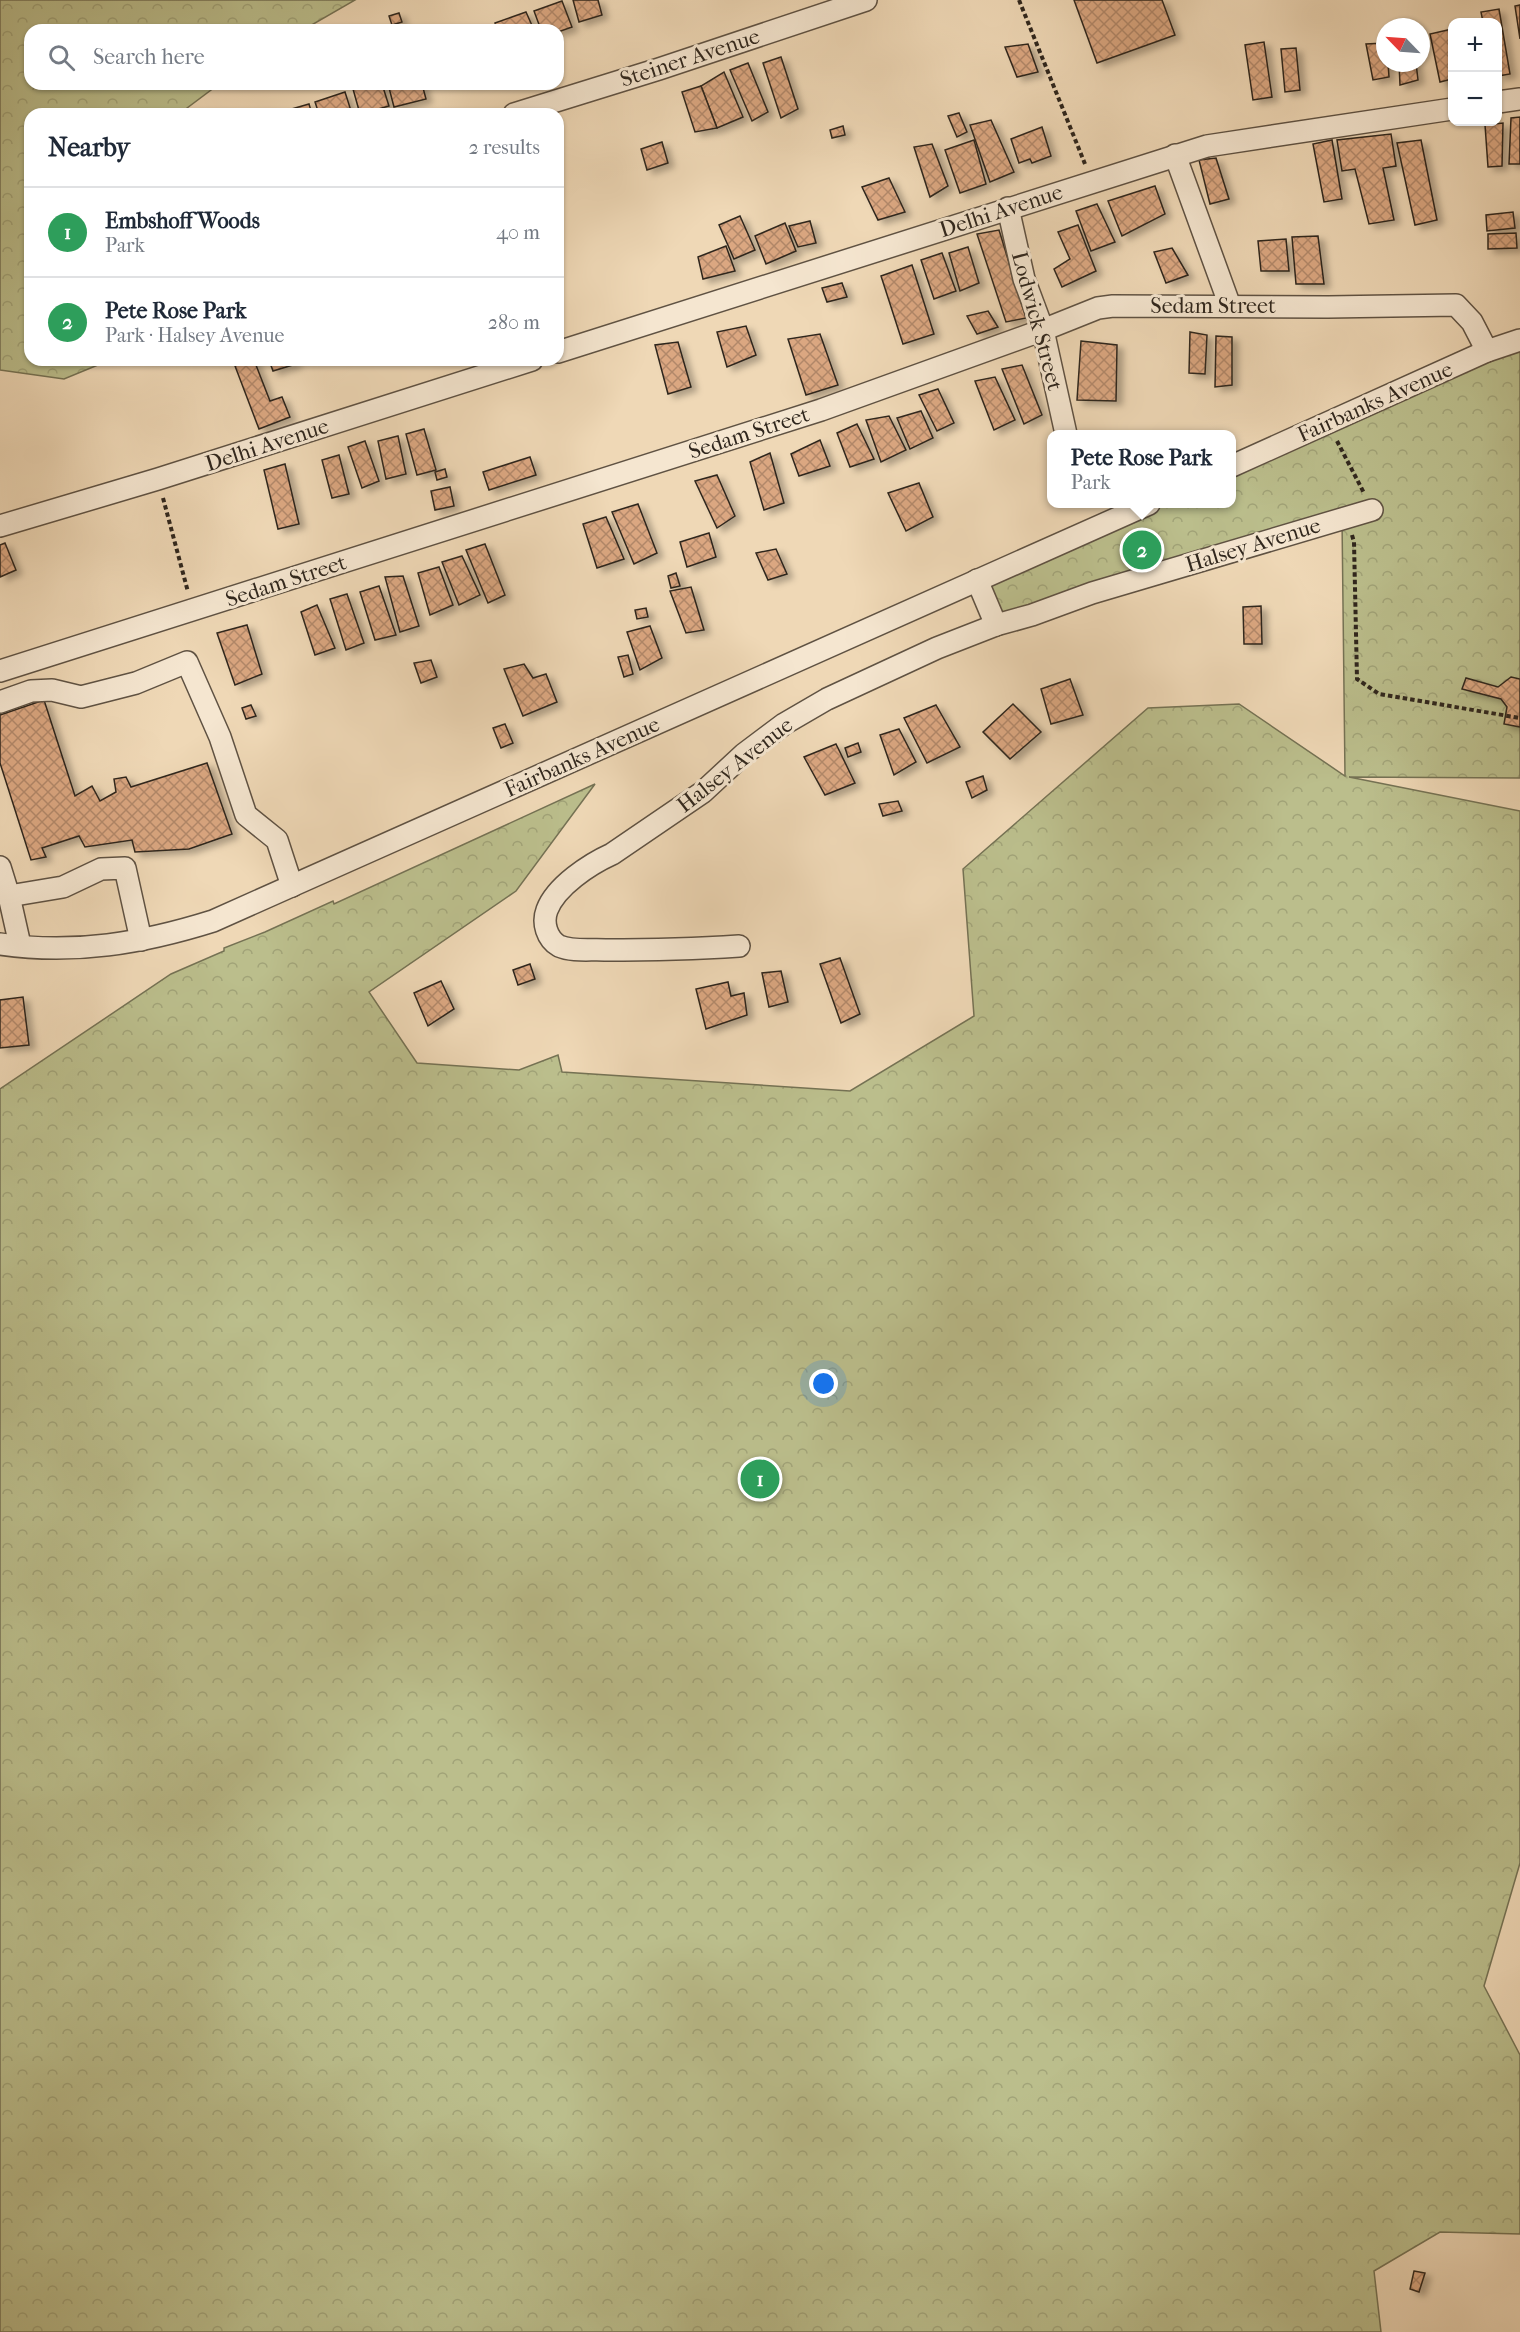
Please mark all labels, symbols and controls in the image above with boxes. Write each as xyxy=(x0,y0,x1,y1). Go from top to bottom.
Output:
north arrow xyxy=(1376,18,1430,72)
map controls xyxy=(1448,18,1502,126)
button: + xyxy=(1448,18,1502,72)
street label: Steiner Avenue xyxy=(617,23,763,93)
search box xyxy=(24,24,564,90)
icon: search xyxy=(45,41,78,74)
text: Search here xyxy=(93,44,205,70)
button: − xyxy=(1448,72,1502,126)
text: Nearby xyxy=(48,132,130,163)
text: 2 results xyxy=(469,136,540,159)
street label: Delhi Avenue xyxy=(936,179,1066,243)
text: Embshoff Woods xyxy=(105,208,260,234)
text: 1 xyxy=(64,221,71,244)
text: 40 m xyxy=(496,221,540,244)
text: Park xyxy=(105,234,145,257)
street label: Lodwick Street xyxy=(1006,249,1068,393)
street label: Sedam Street xyxy=(1150,293,1276,319)
text: Pete Rose Park xyxy=(105,298,246,324)
text: 2 xyxy=(62,311,73,334)
text: 280 m xyxy=(488,311,540,334)
text: Park · Halsey Avenue xyxy=(105,324,284,347)
street label: Fairbanks Avenue xyxy=(1293,356,1457,448)
street label: Sedam Street xyxy=(685,401,813,465)
street label: Delhi Avenue xyxy=(202,413,332,477)
popup xyxy=(1047,430,1236,508)
text: Pete Rose Park xyxy=(1071,445,1212,471)
text: Park xyxy=(1071,471,1111,494)
street label: Halsey Avenue xyxy=(1182,512,1324,578)
pin: 2 xyxy=(1122,528,1162,572)
street label: Sedam Street xyxy=(222,549,350,613)
street label: Fairbanks Avenue xyxy=(500,711,664,803)
street label: Halsey Avenue xyxy=(672,712,798,818)
your location xyxy=(809,1369,838,1398)
pin: 1 xyxy=(740,1456,780,1502)

